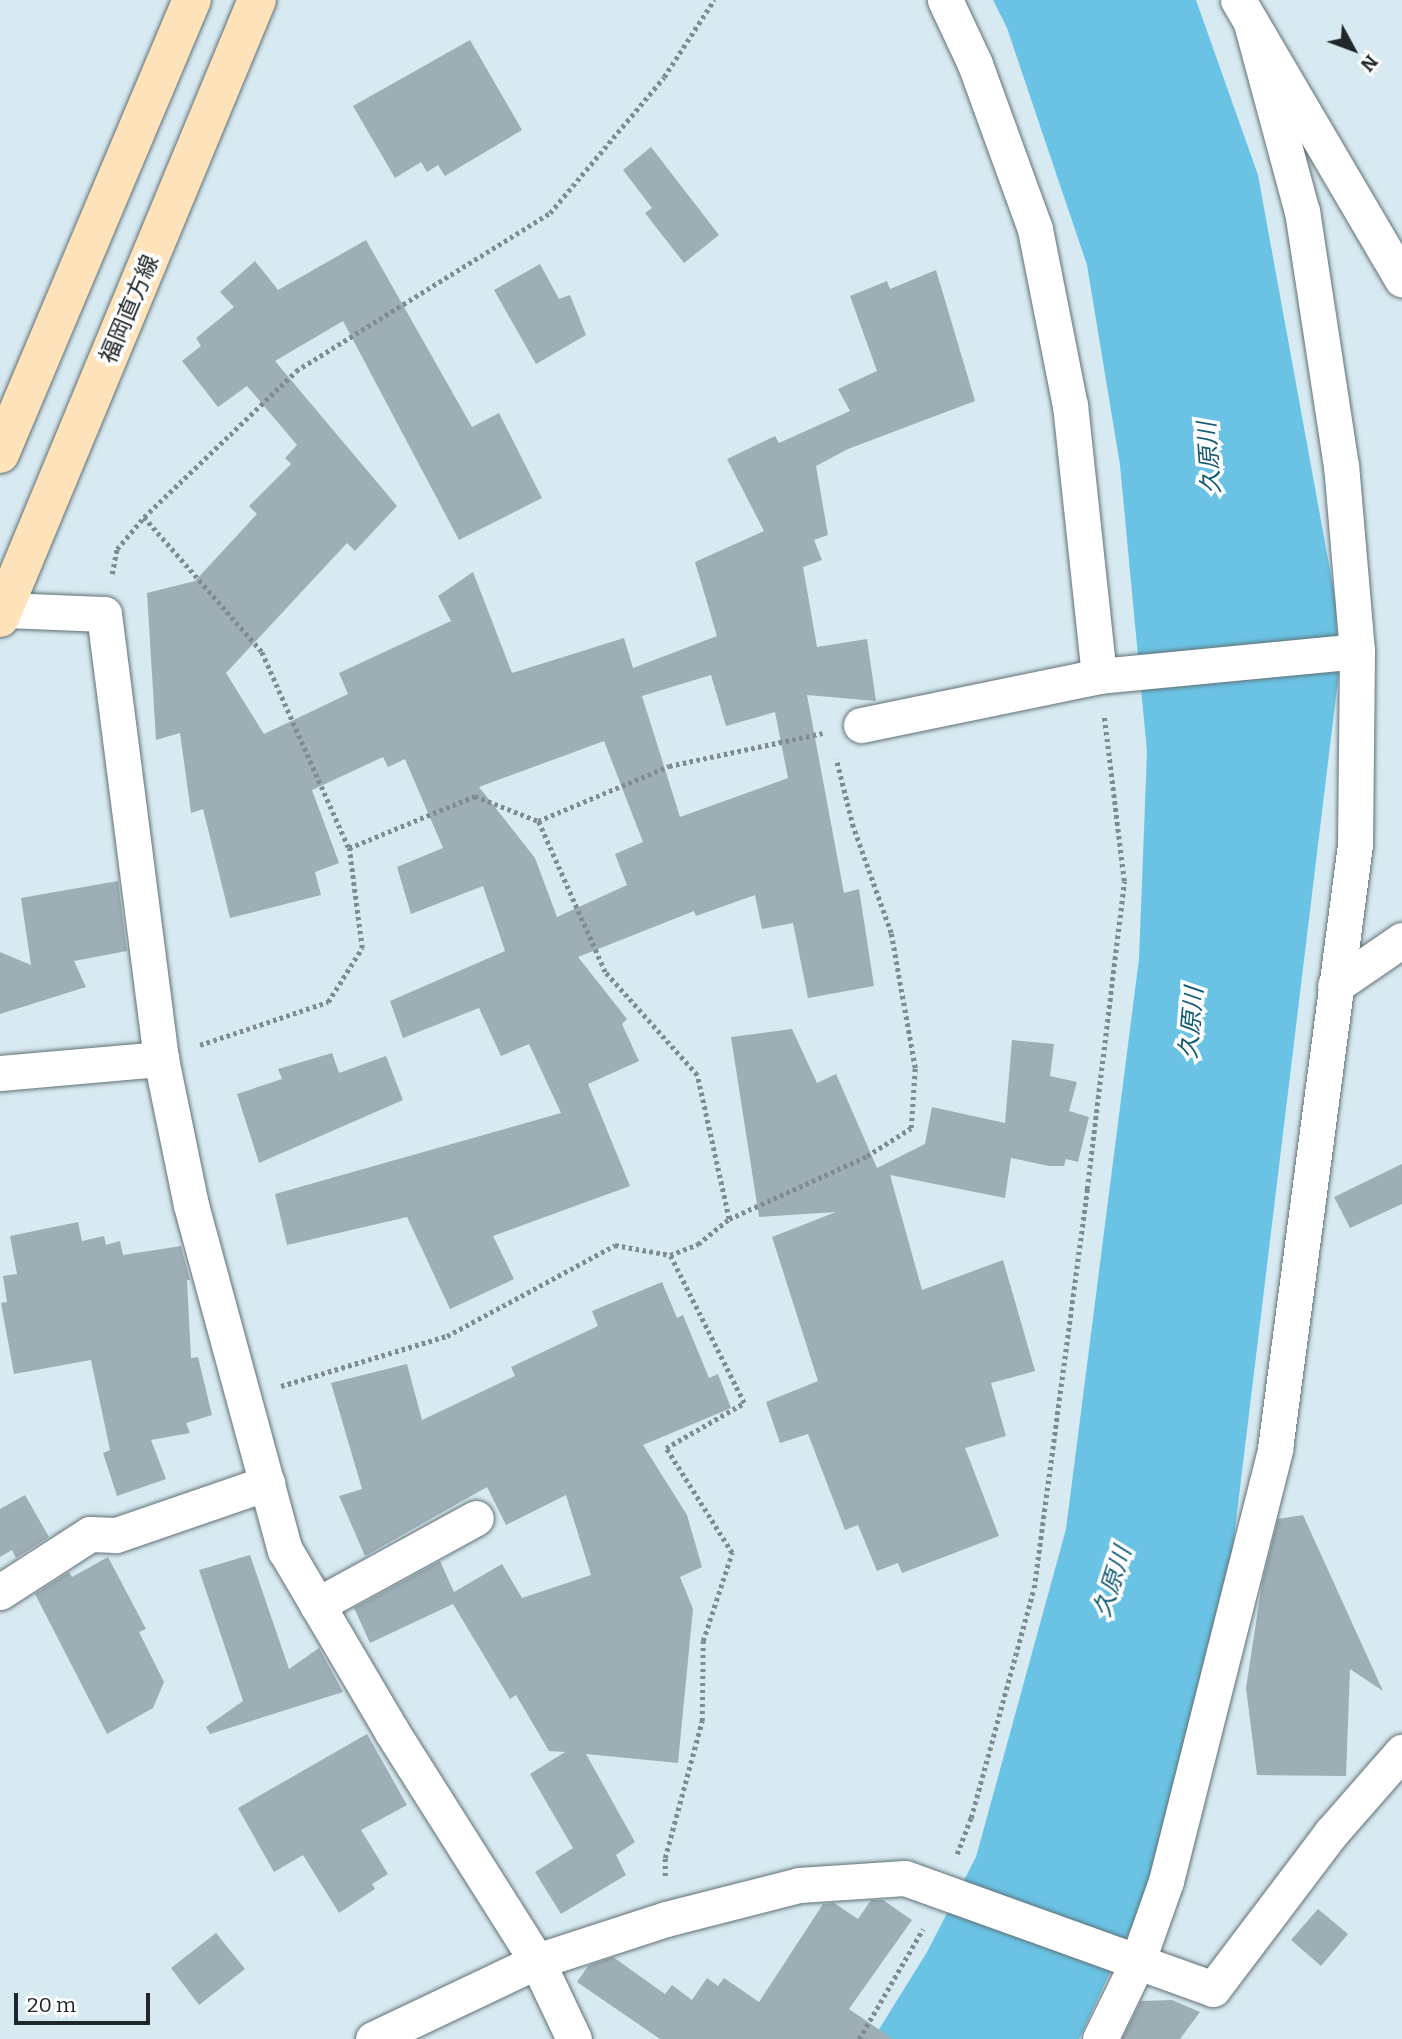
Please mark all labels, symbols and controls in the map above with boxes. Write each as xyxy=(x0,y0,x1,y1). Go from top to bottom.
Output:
north arrow xyxy=(1318,14,1388,84)
text: N xyxy=(1356,50,1383,76)
street label: 福岡直方線 xyxy=(94,251,164,367)
water label: 久原川 xyxy=(1193,421,1227,495)
water label: 久原川 xyxy=(1175,986,1209,1060)
water label: 久原川 xyxy=(1088,1543,1138,1621)
scale bar xyxy=(18,1980,154,2024)
text: 20 m xyxy=(27,1992,76,2018)

